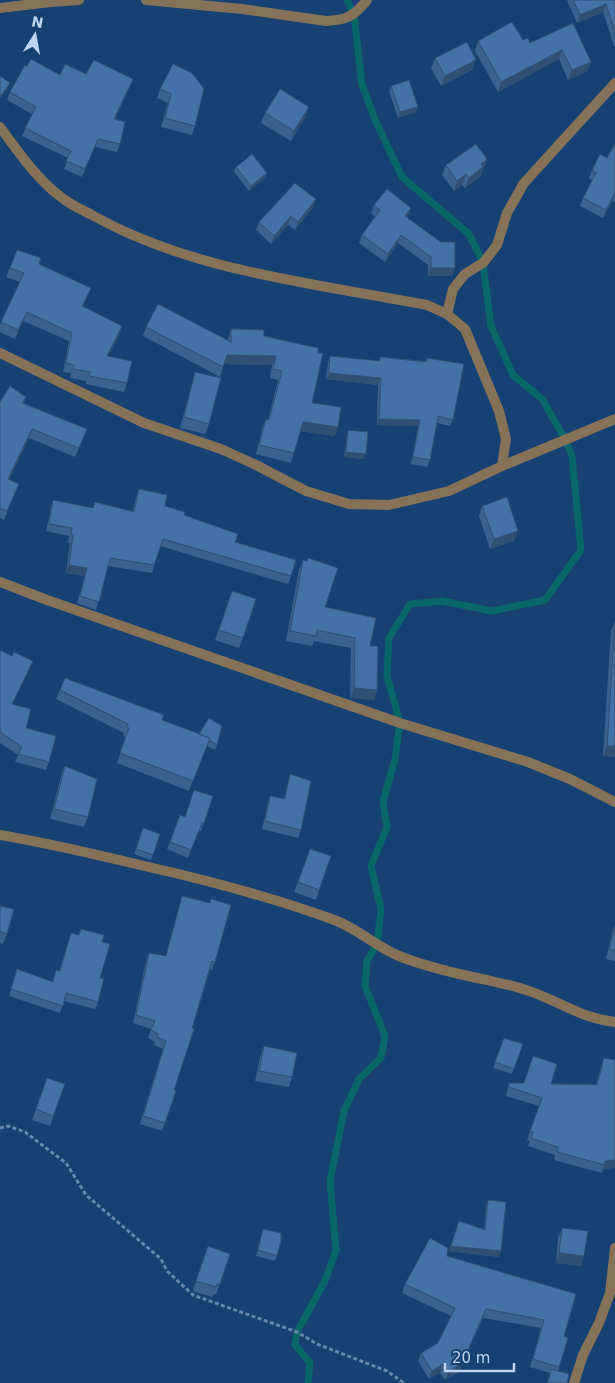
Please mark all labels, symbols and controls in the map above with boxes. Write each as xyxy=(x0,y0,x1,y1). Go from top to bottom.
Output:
north arrow xyxy=(10,10,60,60)
text: N xyxy=(30,13,45,31)
scale bar xyxy=(445,1340,514,1372)
text: 20 m xyxy=(452,1349,490,1367)

